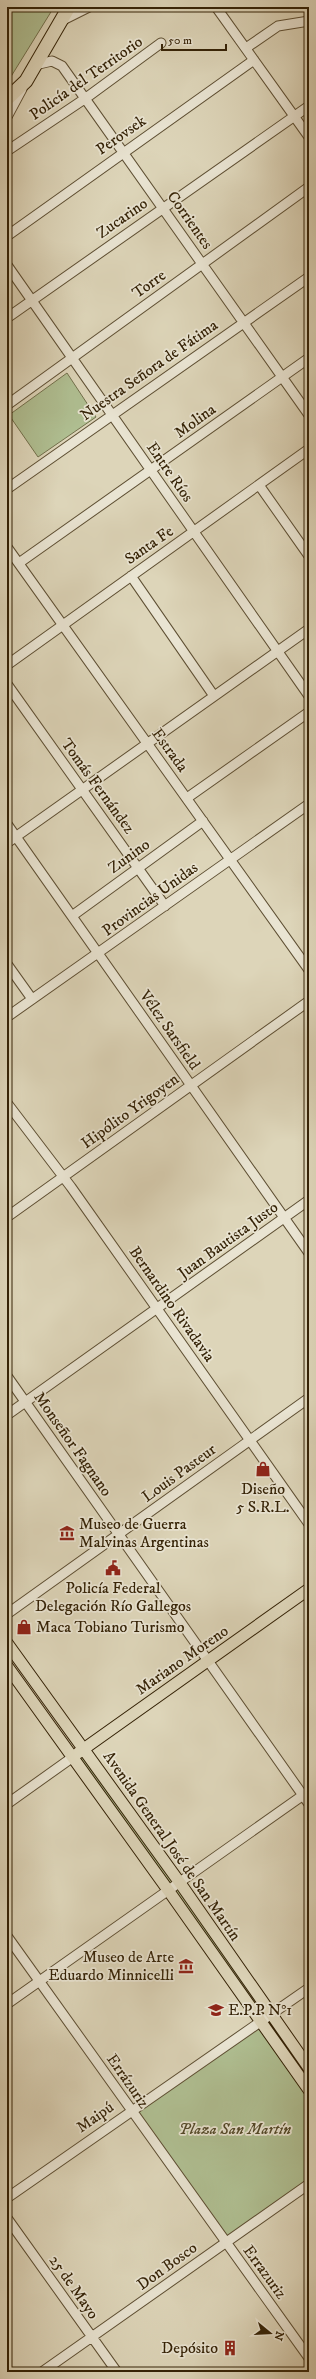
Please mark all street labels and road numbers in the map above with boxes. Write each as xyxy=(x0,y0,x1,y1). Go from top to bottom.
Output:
street label: Policía del Territorio xyxy=(26,31,147,124)
street label: Perovsek xyxy=(92,111,150,159)
street label: Corrientes xyxy=(163,187,217,253)
street label: Zucarino xyxy=(93,193,152,243)
street label: Torre xyxy=(128,265,170,303)
street label: Nuestra Señora de Fátima xyxy=(76,315,222,425)
street label: Molina xyxy=(170,399,220,443)
street label: Entre Ríos xyxy=(142,438,198,506)
street label: Santa Fe xyxy=(121,521,178,569)
street label: Estrada xyxy=(147,724,193,776)
street label: Tomás Fernández xyxy=(57,734,139,838)
street label: Zunino xyxy=(104,834,154,878)
street label: Provincias Unidas xyxy=(98,857,202,941)
street label: Vélez Sarsfield xyxy=(135,986,205,1074)
street label: Hipólito Yrigoyen xyxy=(77,1069,183,1153)
street label: Juan Bautista Justo xyxy=(172,1197,282,1284)
street label: Bernardino Rivadavia xyxy=(125,1242,220,1366)
street label: Monseñor Fagnano xyxy=(30,1388,117,1500)
street label: Louis Pasteur xyxy=(138,1439,220,1507)
street label: Mariano Moreno xyxy=(132,1621,232,1699)
street label: Avenida General José de San Martín xyxy=(99,1747,246,1945)
street label: Errázuriz xyxy=(102,2050,154,2112)
street label: Maipú xyxy=(72,2097,118,2137)
street label: Don Bosco xyxy=(133,2237,201,2294)
street label: Errazuriz xyxy=(239,2241,291,2303)
street label: 25 de Mayo xyxy=(45,2251,103,2323)

